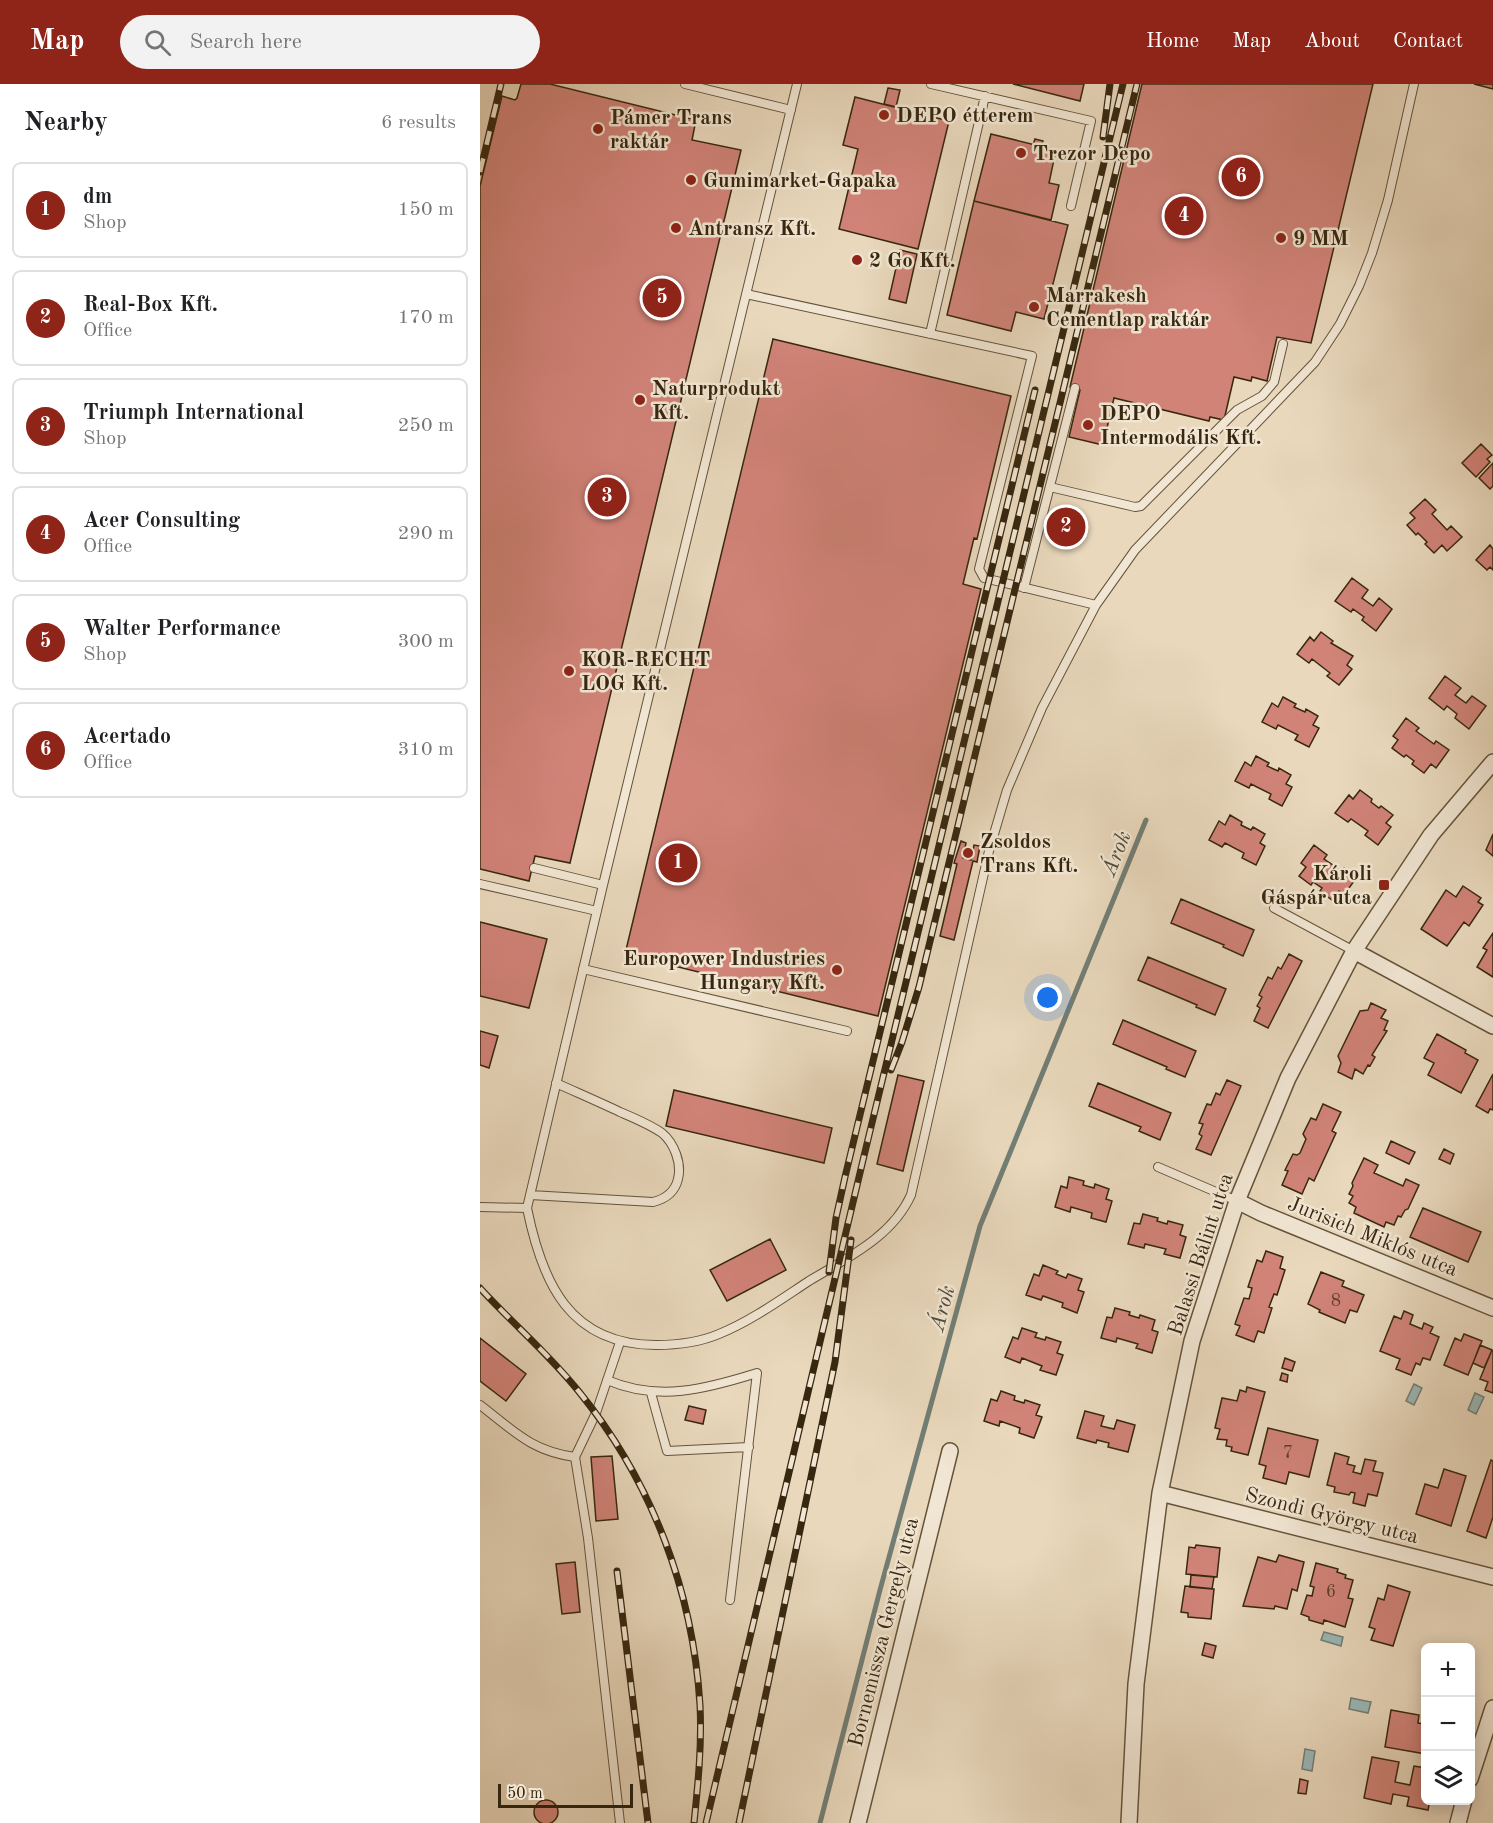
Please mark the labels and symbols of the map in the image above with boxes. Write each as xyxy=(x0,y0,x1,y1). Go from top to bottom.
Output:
place label: DEPO étterem xyxy=(896,106,1034,127)
place label: Pámer Trans raktár xyxy=(610,108,732,153)
marker: DEPO étterem xyxy=(877,108,891,122)
marker: Pámer Trans raktár xyxy=(591,122,605,136)
place label: Trezor Depo xyxy=(1033,144,1151,165)
marker: Trezor Depo xyxy=(1014,146,1028,160)
pin: 6 xyxy=(1222,154,1260,200)
place label: Gumimarket-Gapaka xyxy=(703,171,897,192)
marker: Gumimarket-Gapaka xyxy=(684,173,698,187)
pin: 4 xyxy=(1164,194,1204,238)
place label: Antransz Kft. xyxy=(688,219,816,240)
marker: Antransz Kft. xyxy=(669,221,683,235)
place label: 9 MM xyxy=(1293,229,1349,250)
marker: 9 MM xyxy=(1274,231,1288,245)
place label: 2 Go Kft. xyxy=(869,251,956,272)
marker: 2 Go Kft. xyxy=(850,253,864,267)
pin: 5 xyxy=(642,276,681,320)
place label: Marrakesh Cementlap raktár xyxy=(1046,286,1209,331)
marker: Marrakesh Cementlap raktár xyxy=(1027,300,1041,314)
place label: Naturprodukt Kft. xyxy=(652,379,781,424)
marker: Naturprodukt Kft. xyxy=(633,393,647,407)
place label: DEPO Intermodális Kft. xyxy=(1100,404,1262,449)
marker: DEPO Intermodális Kft. xyxy=(1081,418,1095,432)
pin: 3 xyxy=(588,474,626,520)
pin: 2 xyxy=(1046,504,1086,550)
place label: KOR-RECHT LOG Kft. xyxy=(581,650,710,695)
marker: KOR-RECHT LOG Kft. xyxy=(562,664,576,678)
water label: Árok xyxy=(1094,826,1136,880)
place label: Zsoldos Trans Kft. xyxy=(980,832,1078,877)
pin: 1 xyxy=(658,840,698,886)
marker: Zsoldos Trans Kft. xyxy=(961,846,975,860)
place label: Károli Gáspár utca xyxy=(1260,864,1372,909)
marker: Károli Gáspár utca xyxy=(1377,878,1391,892)
place label: Europower Industries Hungary Kft. xyxy=(623,949,825,994)
marker: Europower Industries Hungary Kft. xyxy=(830,963,844,977)
your location xyxy=(1033,983,1062,1012)
street label: Balassi Bálint utca xyxy=(1165,1171,1238,1338)
street label: Jurisich Miklós utca xyxy=(1284,1194,1460,1281)
water label: Árok xyxy=(922,1282,960,1335)
house number: 8 xyxy=(1331,1292,1341,1310)
house number: 7 xyxy=(1283,1444,1293,1462)
street label: Szondi György utca xyxy=(1243,1485,1420,1548)
street label: Bornemissza Gergely utca xyxy=(846,1515,923,1749)
house number: 6 xyxy=(1326,1583,1336,1601)
scale bar xyxy=(498,1781,633,1808)

